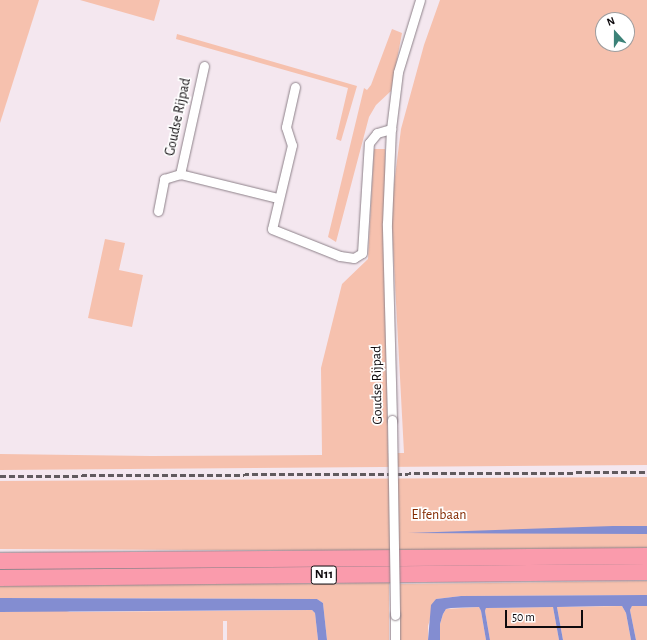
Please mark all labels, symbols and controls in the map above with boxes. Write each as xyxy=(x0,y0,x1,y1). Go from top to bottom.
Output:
north arrow xyxy=(595,12,635,52)
text: N xyxy=(605,15,616,28)
street label: Goudse Rijpad xyxy=(162,77,194,157)
street label: Goudse Rijpad xyxy=(368,345,386,425)
park label: Elfenbaan xyxy=(411,507,467,523)
road number: N11 xyxy=(310,564,338,586)
scale bar xyxy=(507,602,585,628)
text: 50 m xyxy=(512,611,535,623)

